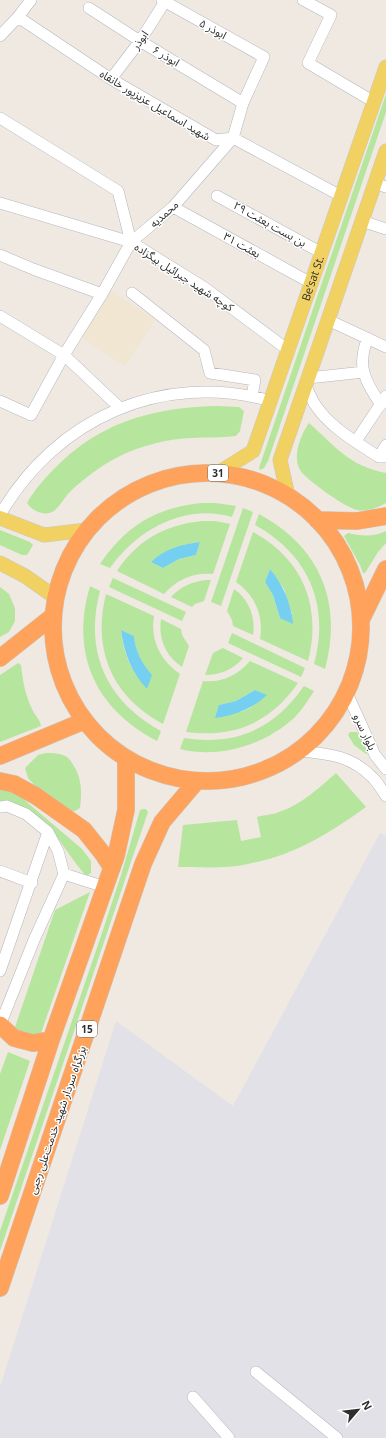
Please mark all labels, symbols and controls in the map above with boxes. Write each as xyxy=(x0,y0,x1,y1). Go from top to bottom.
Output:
street label: ابوذر ۵ xyxy=(197,15,230,42)
street label: ابوذر xyxy=(127,27,152,53)
street label: ابوذر ۶ xyxy=(150,42,183,70)
street label: شهید اسماعیل عزیزپور خانقاه xyxy=(97,66,214,145)
street label: محمدیه xyxy=(146,197,181,230)
street label: بن بست بعثت ۲۹ xyxy=(231,197,309,250)
street label: بعثت ۳۱ xyxy=(221,228,264,261)
street label: کوچه شهید جبرائیل بیگزاده xyxy=(131,239,237,315)
street label: Be'sat St. xyxy=(298,254,327,303)
road number: 31 xyxy=(208,465,228,481)
street label: بلوار سرو xyxy=(350,711,380,753)
road number: 15 xyxy=(77,1021,97,1037)
street label: بزرگراه سردار شهید خدمت‌علی رجبی xyxy=(24,1044,89,1196)
north arrow xyxy=(338,1390,378,1430)
text: N xyxy=(359,1398,376,1413)

